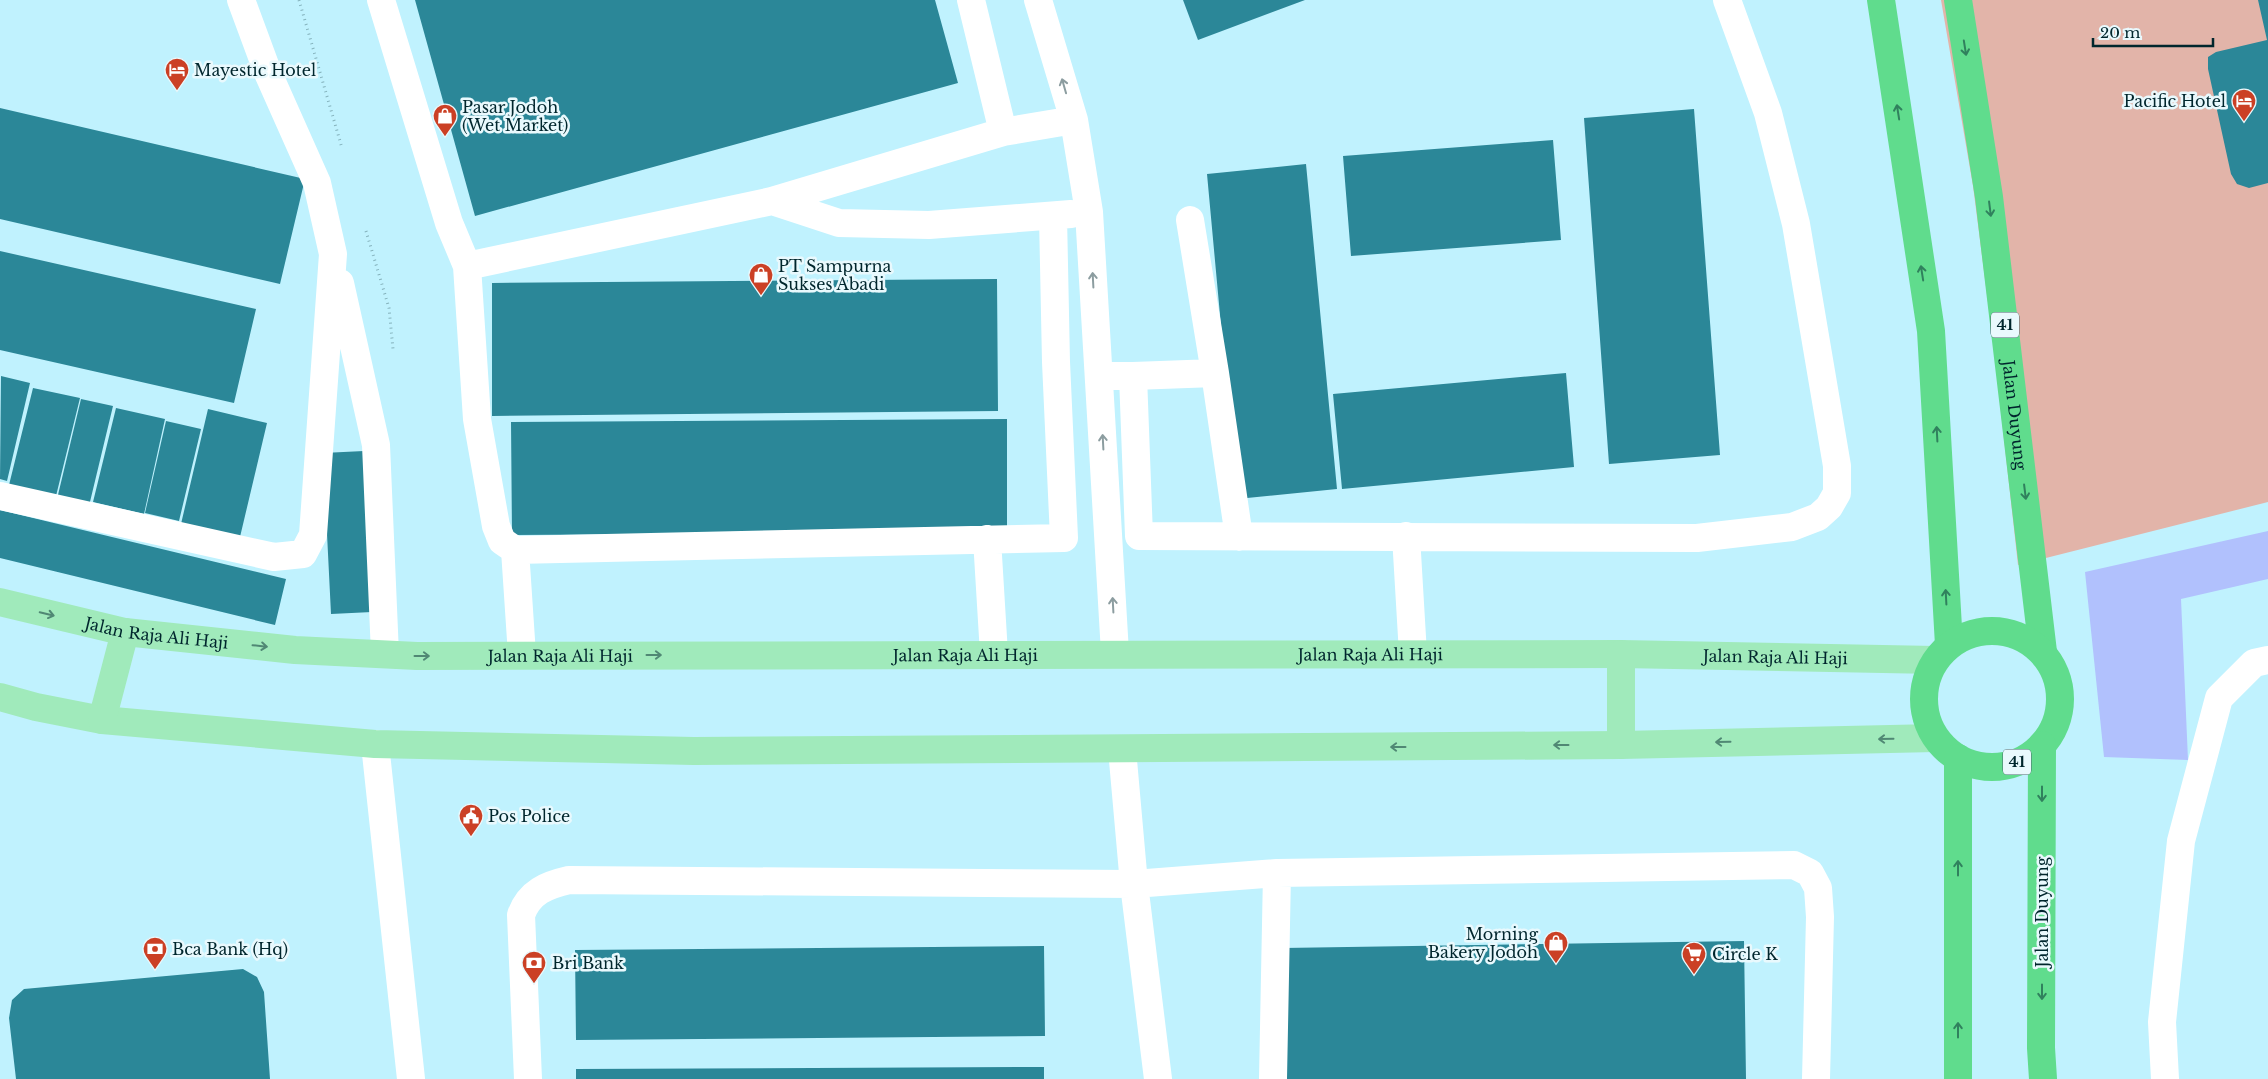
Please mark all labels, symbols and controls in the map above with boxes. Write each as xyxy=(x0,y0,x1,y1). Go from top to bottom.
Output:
scale bar xyxy=(2093,15,2213,47)
text: 20 m xyxy=(2100,23,2140,42)
one-way arrow xyxy=(1961,40,1971,56)
hotel icon: Mayestic Hotel xyxy=(164,57,190,91)
place label: Mayestic Hotel xyxy=(194,60,316,80)
one-way arrow xyxy=(1058,78,1068,94)
hotel icon: Pacific Hotel xyxy=(2231,88,2257,122)
place label: Pacific Hotel xyxy=(2123,91,2226,111)
place label: Pasar Jodoh (Wet Market) xyxy=(462,97,568,135)
shop icon: Pasar Jodoh (Wet Market) xyxy=(432,103,458,137)
one-way arrow xyxy=(1892,104,1902,120)
one-way arrow xyxy=(1986,200,1996,216)
place label: PT Sampurna Sukses Abadi xyxy=(778,256,892,294)
shop icon: PT Sampurna Sukses Abadi xyxy=(748,262,774,296)
one-way arrow xyxy=(1917,265,1927,281)
one-way arrow xyxy=(1089,272,1098,288)
road number: 41 xyxy=(1991,312,2019,338)
street label: Jalan Duyung xyxy=(1998,357,2031,472)
one-way arrow xyxy=(1932,427,1941,443)
one-way arrow xyxy=(1098,435,1107,451)
one-way arrow xyxy=(2020,483,2030,499)
one-way arrow xyxy=(1942,589,1951,605)
one-way arrow xyxy=(1108,597,1117,613)
one-way arrow xyxy=(39,610,55,619)
street label: Jalan Raja Ali Haji xyxy=(81,612,230,653)
one-way arrow xyxy=(251,641,267,651)
street label: Jalan Raja Ali Haji xyxy=(1296,644,1443,665)
street label: Jalan Raja Ali Haji xyxy=(891,645,1038,665)
street label: Jalan Raja Ali Haji xyxy=(486,646,633,666)
street label: Jalan Raja Ali Haji xyxy=(1701,646,1849,668)
one-way arrow xyxy=(646,650,662,660)
one-way arrow xyxy=(413,651,429,661)
one-way arrow xyxy=(1878,734,1894,744)
one-way arrow xyxy=(1716,738,1732,747)
one-way arrow xyxy=(1553,740,1570,750)
one-way arrow xyxy=(1391,742,1407,752)
road number: 41 xyxy=(2003,750,2031,774)
one-way arrow xyxy=(2037,786,2047,802)
public building icon: Pos Police xyxy=(458,803,484,837)
place label: Pos Police xyxy=(488,806,570,826)
street label: Jalan Duyung xyxy=(2032,856,2052,969)
one-way arrow xyxy=(1953,860,1963,876)
place label: Morning Bakery Jodoh xyxy=(1428,924,1538,962)
shop icon: Morning Bakery Jodoh xyxy=(1543,930,1569,964)
bank icon: Bca Bank (Hq) xyxy=(142,936,168,970)
place label: Bca Bank (Hq) xyxy=(172,939,288,959)
supermarket icon: Circle K xyxy=(1681,941,1707,975)
place label: Circle K xyxy=(1712,944,1778,964)
bank icon: Bri Bank xyxy=(521,950,547,984)
place label: Bri Bank xyxy=(552,953,624,973)
one-way arrow xyxy=(2037,983,2046,999)
one-way arrow xyxy=(1953,1023,1963,1039)

